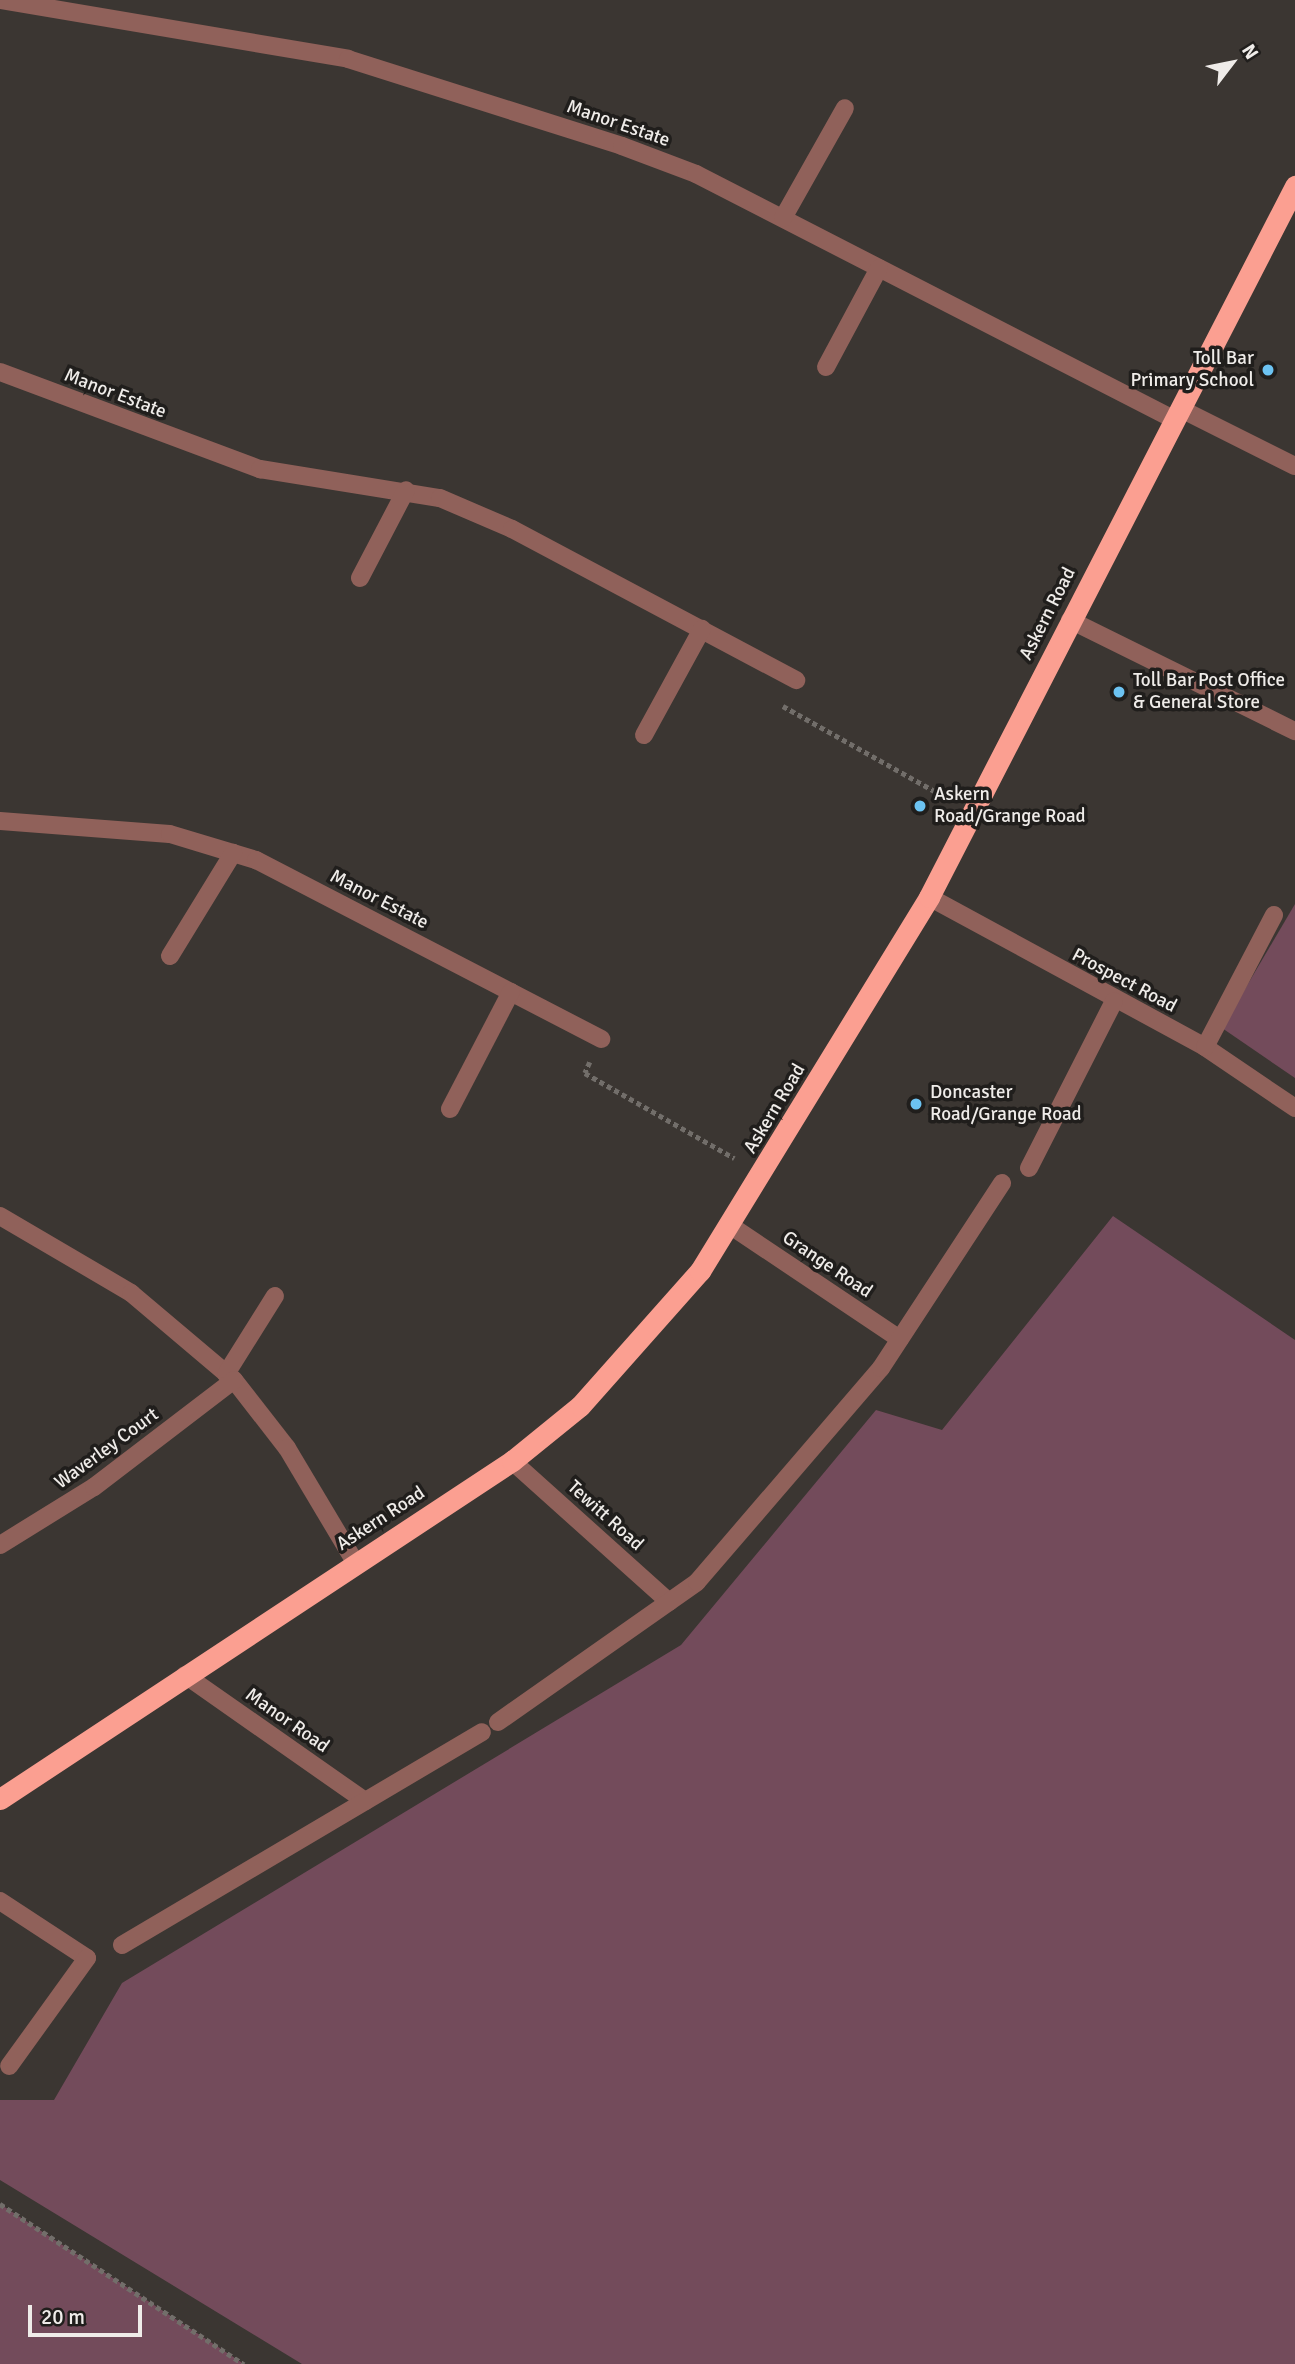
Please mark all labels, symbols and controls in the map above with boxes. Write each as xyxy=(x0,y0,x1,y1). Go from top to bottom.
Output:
north arrow xyxy=(1197,28,1267,98)
text: N xyxy=(1236,40,1263,64)
street label: Manor Estate xyxy=(563,96,673,152)
place label: Toll Bar Primary School xyxy=(1131,348,1254,392)
marker: Toll Bar Primary School xyxy=(1260,362,1276,378)
street label: Manor Estate xyxy=(61,364,169,424)
street label: Askern Road xyxy=(1015,564,1081,664)
place label: Toll Bar Post Office & General Store xyxy=(1133,670,1285,714)
marker: Toll Bar Post Office & General Store xyxy=(1111,684,1127,700)
place label: Askern Road/Grange Road xyxy=(934,784,1086,828)
marker: Askern Road/Grange Road xyxy=(912,798,928,814)
street label: Manor Estate xyxy=(326,865,432,935)
street label: Prospect Road xyxy=(1068,944,1180,1018)
street label: Askern Road xyxy=(739,1060,811,1158)
place label: Doncaster Road/Grange Road xyxy=(930,1082,1082,1126)
marker: Doncaster Road/Grange Road xyxy=(908,1096,924,1112)
street label: Grange Road xyxy=(778,1227,876,1303)
street label: Waverley Court xyxy=(51,1404,163,1494)
street label: Tewitt Road xyxy=(562,1476,648,1556)
street label: Askern Road xyxy=(333,1482,429,1556)
street label: Manor Road xyxy=(241,1684,333,1758)
scale bar xyxy=(32,2290,145,2334)
text: 20 m xyxy=(41,2304,85,2330)

